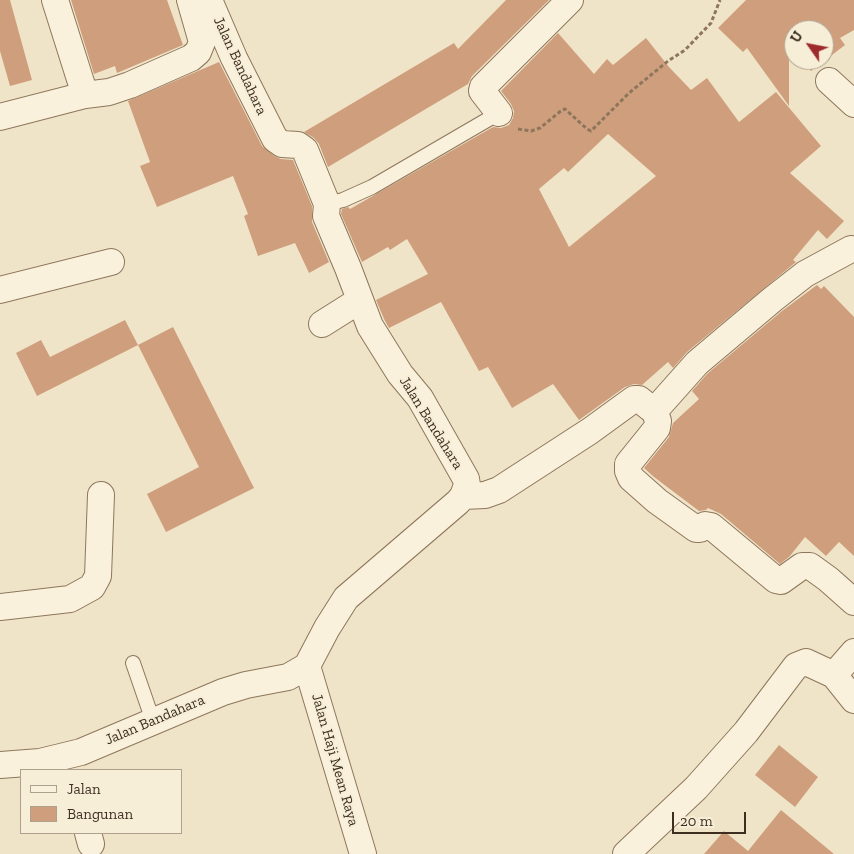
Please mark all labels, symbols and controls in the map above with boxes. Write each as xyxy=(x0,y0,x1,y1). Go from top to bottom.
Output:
street label: Jalan Bandahara xyxy=(209,14,271,118)
north arrow xyxy=(784,20,834,70)
text: U xyxy=(787,28,807,46)
street label: Jalan Bandahara xyxy=(395,373,467,473)
street label: Jalan Bandahara xyxy=(102,691,208,749)
street label: Jalan Haji Mean Raya xyxy=(307,692,363,828)
legend xyxy=(20,769,182,834)
text: Jalan xyxy=(67,780,101,798)
scale bar xyxy=(674,802,748,834)
text: Bangunan xyxy=(67,805,133,823)
text: 20 m xyxy=(680,812,713,830)

